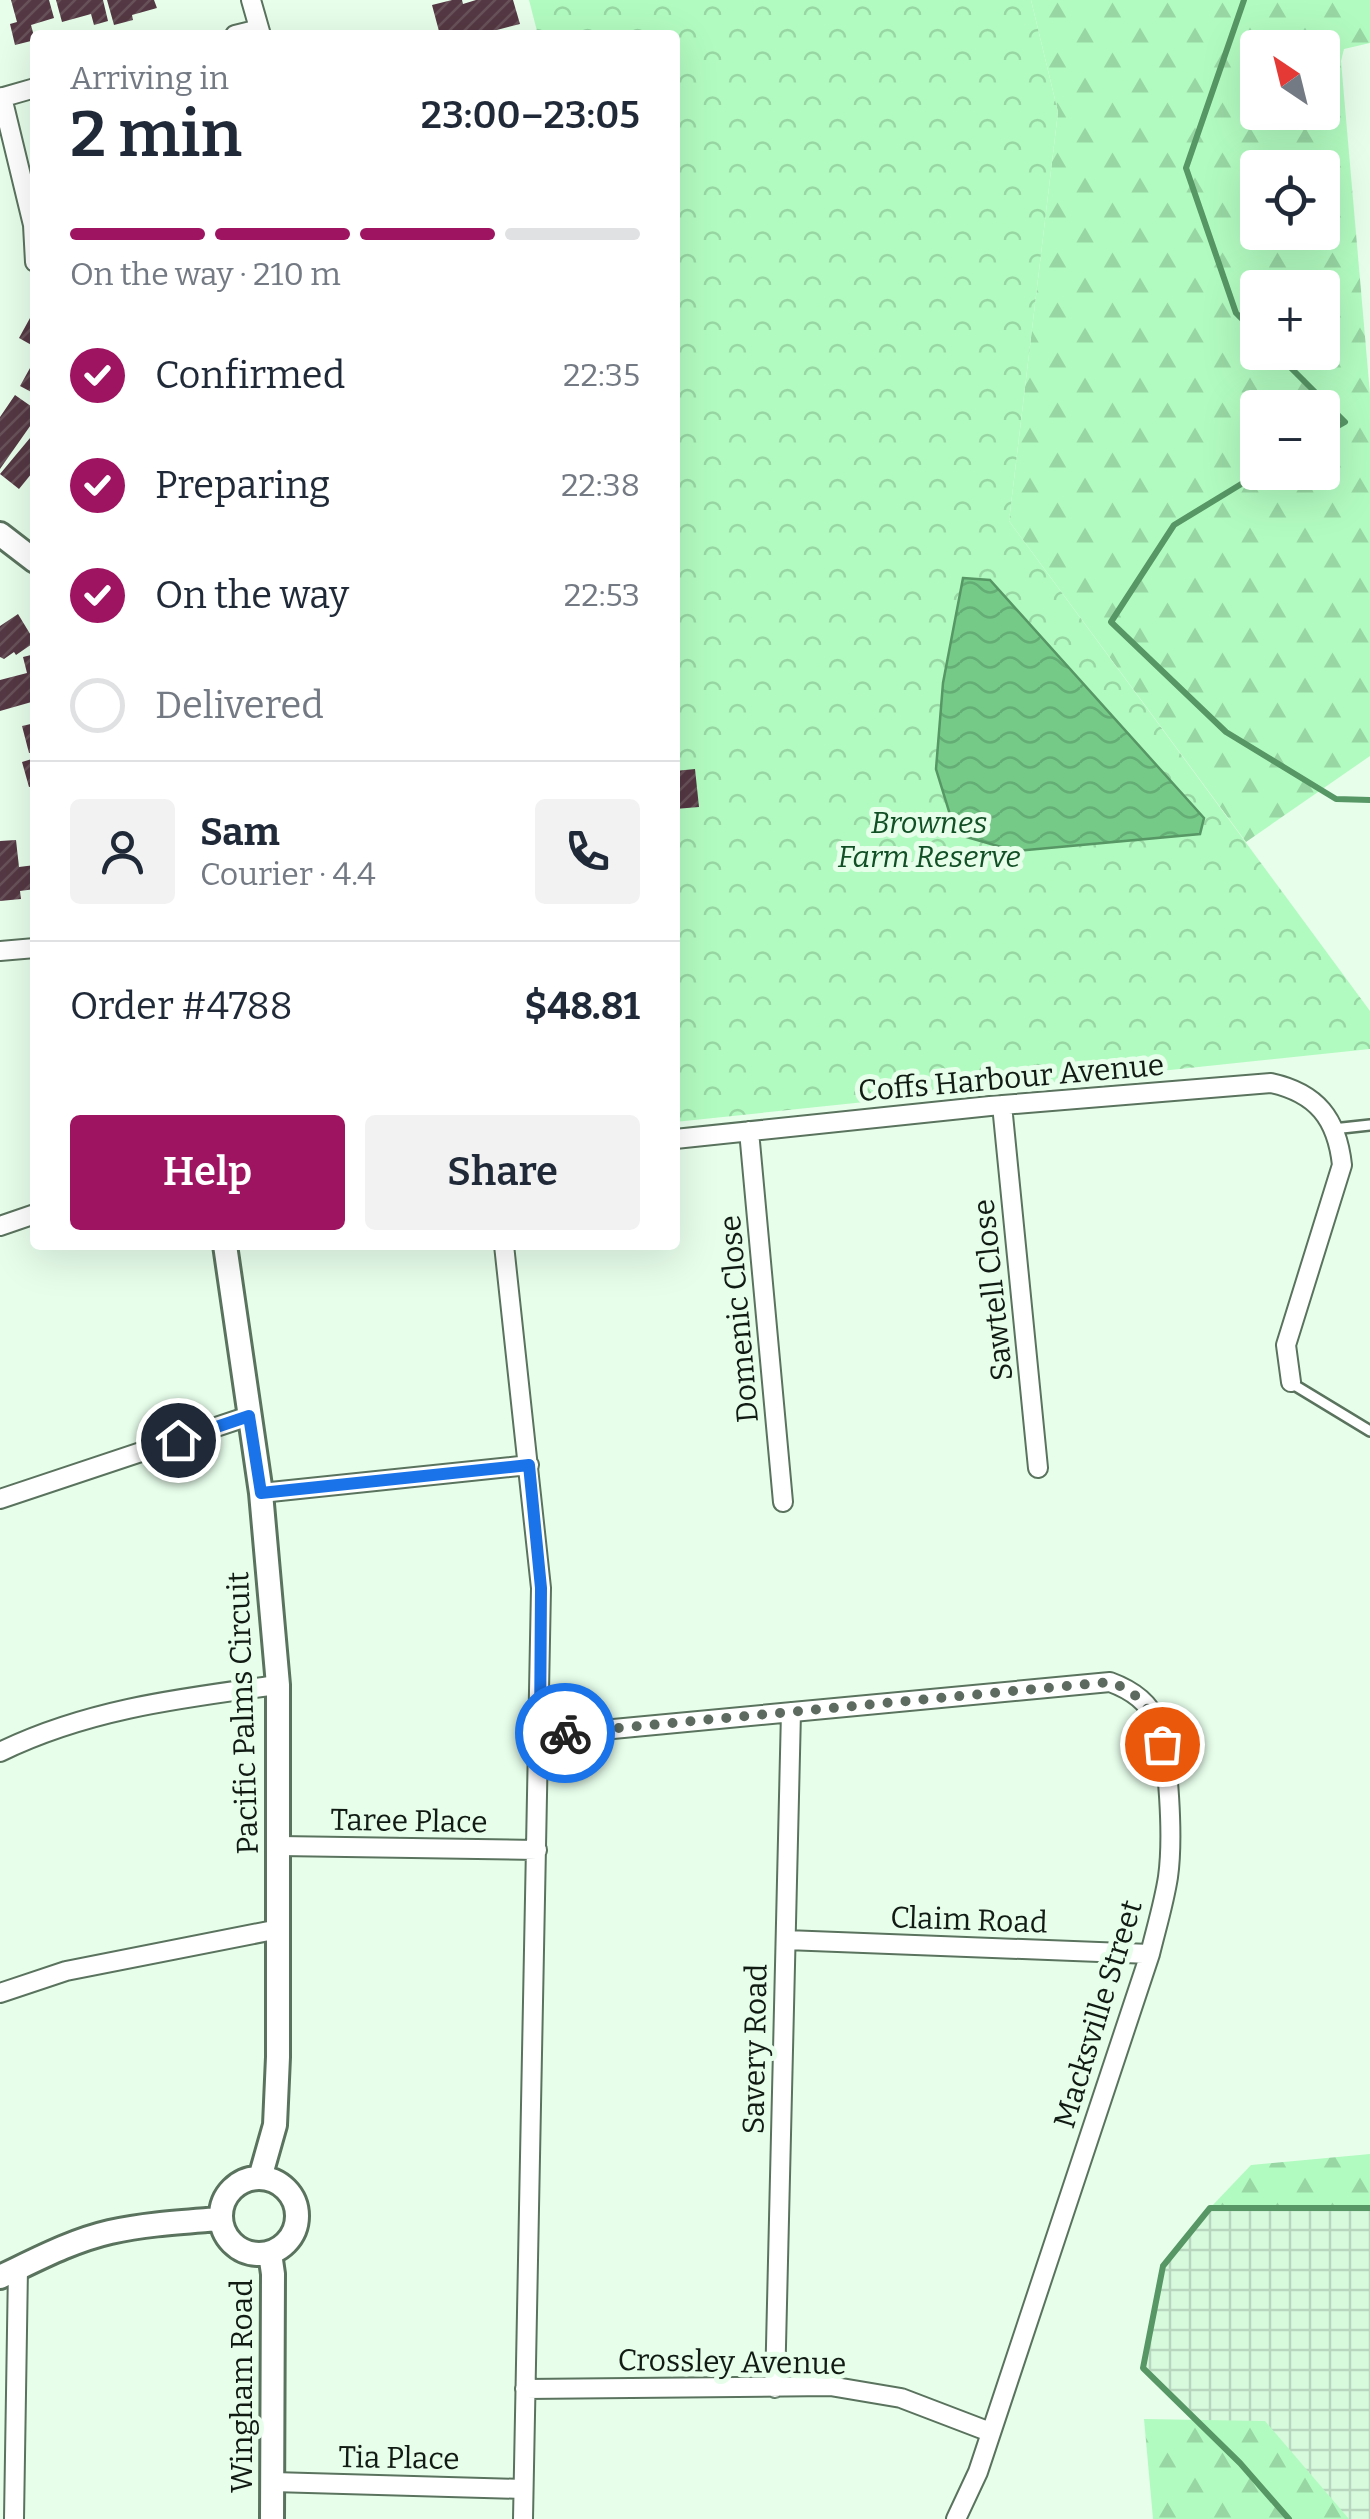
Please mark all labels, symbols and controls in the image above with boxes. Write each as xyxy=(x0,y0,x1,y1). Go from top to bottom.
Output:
north arrow xyxy=(1240,30,1340,130)
map controls xyxy=(1240,30,1340,490)
text: Arriving in xyxy=(70,59,229,97)
text: 23:00–23:05 xyxy=(421,92,640,138)
text: 2 min xyxy=(70,95,242,173)
button: locate xyxy=(1240,150,1340,250)
text: On the way · 210 m xyxy=(70,255,341,293)
button: + xyxy=(1240,270,1340,370)
icon: check xyxy=(70,348,125,403)
text: Confirmed xyxy=(155,352,345,398)
text: 22:35 xyxy=(563,356,640,394)
button: − xyxy=(1240,390,1340,490)
icon: check xyxy=(70,458,125,513)
text: Preparing xyxy=(155,462,330,508)
text: 22:38 xyxy=(561,466,640,504)
icon: check xyxy=(70,568,125,623)
text: On the way xyxy=(155,572,349,618)
text: 22:53 xyxy=(564,576,640,614)
text: Delivered xyxy=(155,682,324,728)
button: person xyxy=(70,799,175,904)
button: phone xyxy=(535,799,640,904)
park label: Brownes Farm Reserve xyxy=(837,805,1021,875)
text: Sam xyxy=(200,809,280,855)
text: Courier · 4.4 xyxy=(200,855,376,893)
text: Order #4788 xyxy=(70,983,293,1029)
text: $48.81 xyxy=(524,983,640,1029)
street label: Coffs Harbour Avenue xyxy=(857,1047,1165,1109)
button: Help xyxy=(70,1115,345,1230)
button: Share xyxy=(365,1115,640,1230)
street label: Sawtell Close xyxy=(966,1197,1020,1383)
street label: Domenic Close xyxy=(712,1214,766,1424)
pin xyxy=(136,1398,221,1483)
icon: home xyxy=(151,1413,206,1468)
street label: Pacific Palms Circuit xyxy=(220,1571,266,1855)
courier xyxy=(515,1683,615,1783)
pin xyxy=(1120,1702,1205,1787)
icon: bike xyxy=(538,1706,593,1761)
icon: bag xyxy=(1135,1717,1190,1772)
street label: Taree Place xyxy=(330,1802,488,1840)
street label: Macksville Street xyxy=(1046,1896,1150,2132)
street label: Claim Road xyxy=(890,1899,1048,1941)
street label: Savery Road xyxy=(736,1963,774,2135)
street label: Wingham Road xyxy=(224,2279,260,2493)
street label: Crossley Avenue xyxy=(617,2342,847,2382)
street label: Tia Place xyxy=(338,2439,460,2477)

